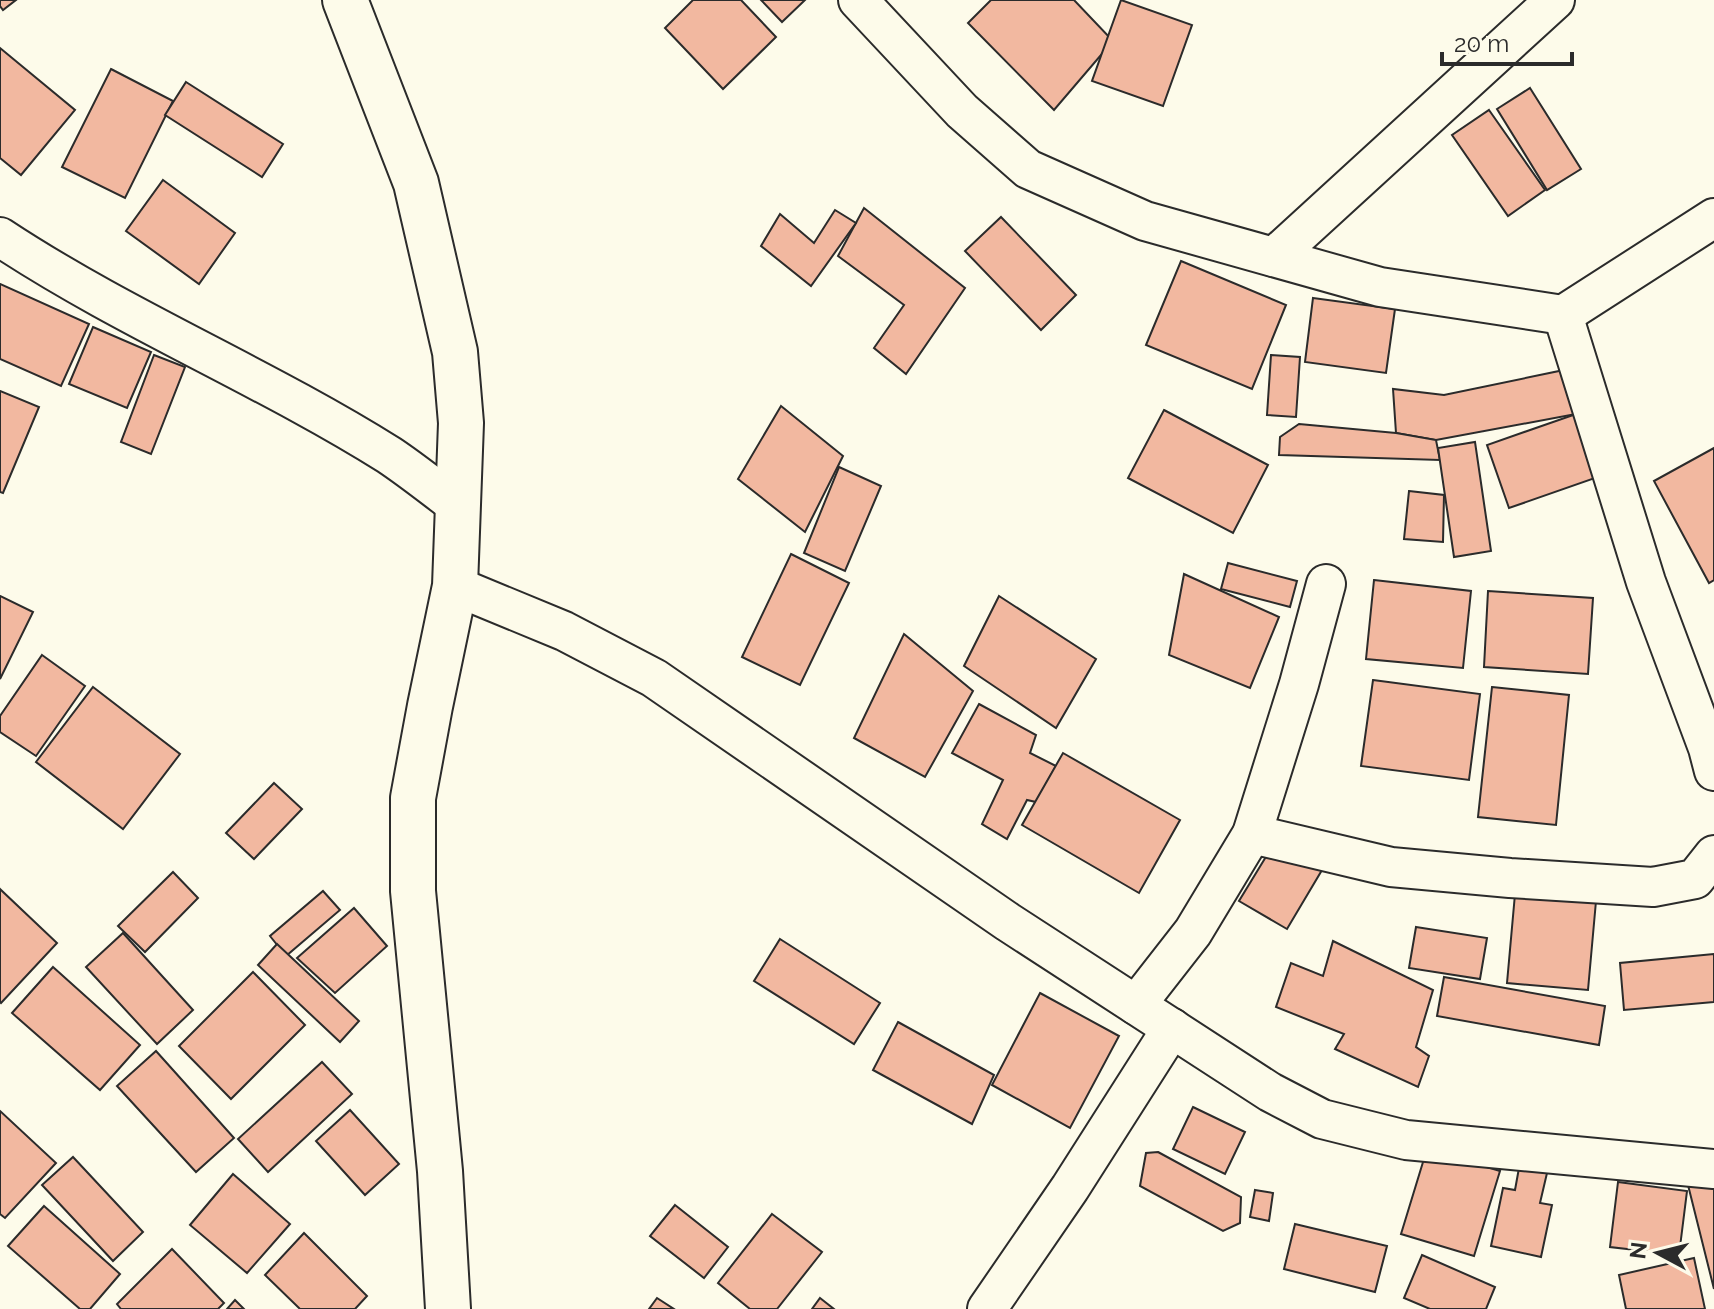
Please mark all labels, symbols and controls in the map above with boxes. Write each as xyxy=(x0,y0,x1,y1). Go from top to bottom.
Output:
scale bar xyxy=(1442,16,1572,66)
text: 20 m xyxy=(1454,29,1509,58)
north arrow xyxy=(1618,1213,1698,1293)
text: N xyxy=(1624,1241,1652,1260)

